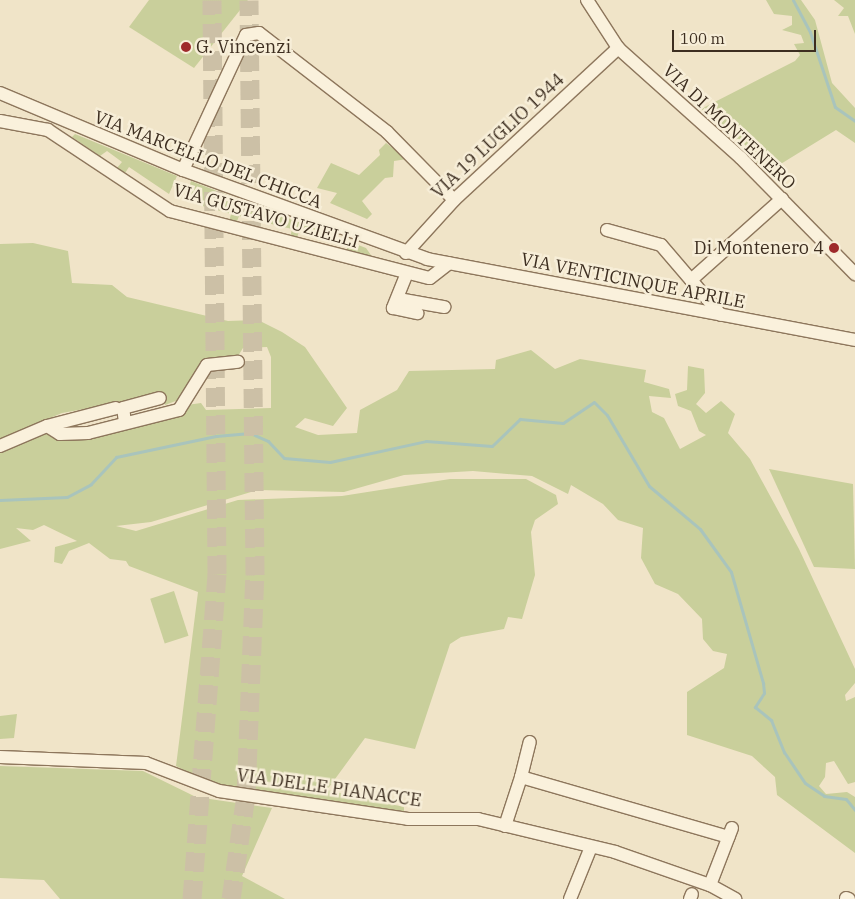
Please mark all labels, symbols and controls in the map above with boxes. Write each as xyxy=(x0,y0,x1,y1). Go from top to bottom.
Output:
scale bar xyxy=(675,20,819,52)
text: 100 m xyxy=(680,29,725,48)
place label: G. Vincenzi xyxy=(196,36,291,58)
marker: G. Vincenzi xyxy=(180,41,192,53)
street label: VIA DI MONTENERO xyxy=(658,60,800,194)
street label: VIA 19 LUGLIO 1944 xyxy=(427,69,569,203)
street label: VIA MARCELLO DEL CHICCA xyxy=(91,106,325,214)
street label: VIA GUSTAVO UZIELLI xyxy=(171,179,361,253)
place label: Di Montenero 4 xyxy=(694,237,824,259)
marker: Di Montenero 4 xyxy=(828,242,840,254)
street label: VIA VENTICINQUE APRILE xyxy=(519,249,747,313)
street label: VIA DELLE PIANACCE xyxy=(235,764,423,812)

